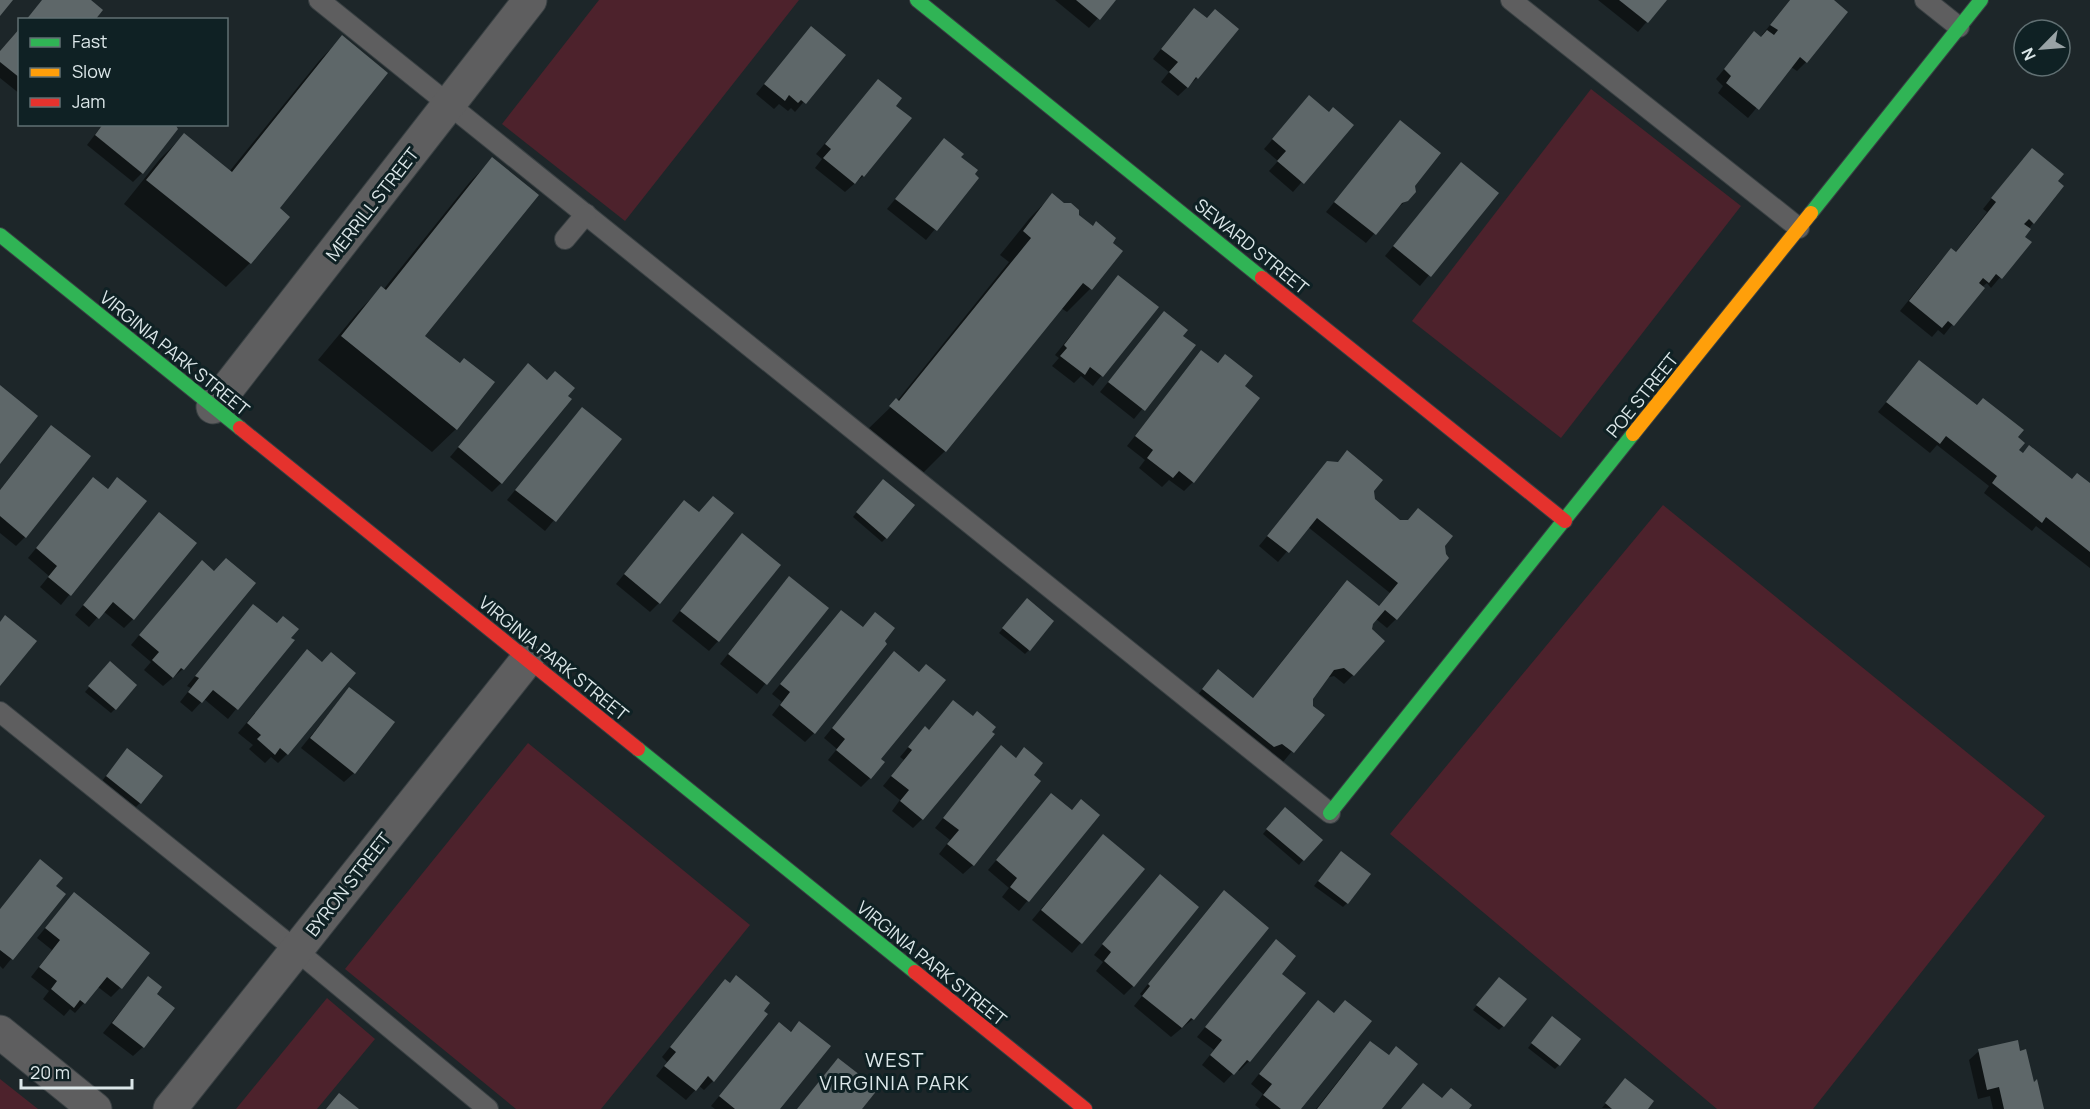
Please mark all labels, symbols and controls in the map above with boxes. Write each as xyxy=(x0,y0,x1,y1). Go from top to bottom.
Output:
legend xyxy=(18,18,228,126)
north arrow xyxy=(2012,18,2072,78)
text: Fast xyxy=(72,29,107,53)
text: N xyxy=(2016,44,2041,64)
text: Slow xyxy=(72,59,112,83)
text: Jam xyxy=(72,89,106,113)
street label: MERRILL STREET xyxy=(320,142,424,266)
street label: SEWARD STREET xyxy=(1190,193,1314,299)
street label: VIRGINIA PARK STREET xyxy=(95,285,255,421)
street label: POE STREET xyxy=(1601,348,1684,442)
street label: VIRGINIA PARK STREET xyxy=(474,590,634,726)
street label: BYRON STREET xyxy=(300,827,396,941)
street label: VIRGINIA PARK STREET xyxy=(852,895,1012,1031)
district label: WEST VIRGINIA PARK xyxy=(820,1046,970,1096)
scale bar xyxy=(21,1052,132,1090)
text: 20 m xyxy=(30,1060,70,1084)

